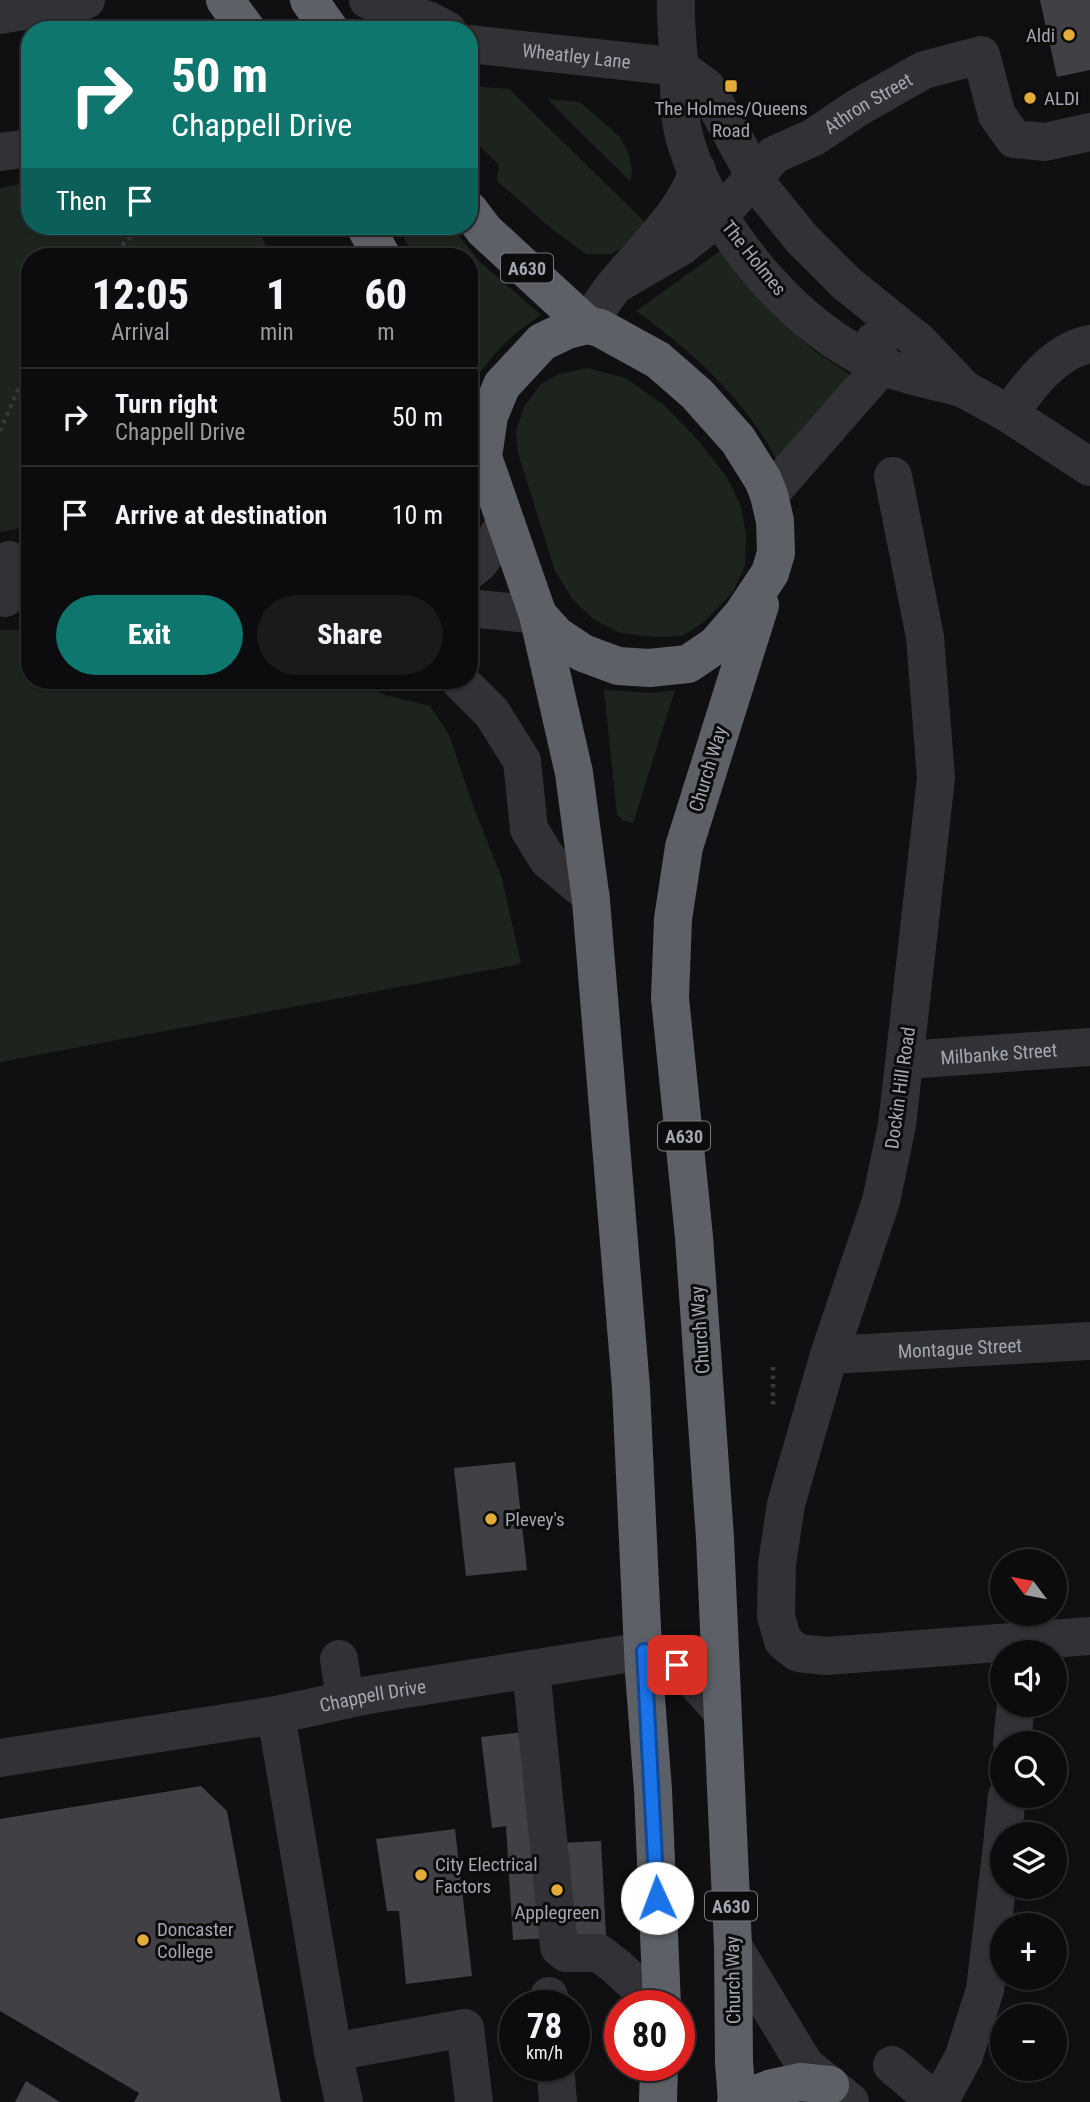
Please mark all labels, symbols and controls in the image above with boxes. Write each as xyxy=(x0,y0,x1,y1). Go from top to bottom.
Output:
place label: Aldi xyxy=(1026,24,1055,47)
marker: Aldi xyxy=(1061,27,1077,43)
street label: Wheatley Lane xyxy=(521,38,632,73)
text: 50 m xyxy=(171,47,268,104)
icon: right xyxy=(56,49,147,140)
street label: Athron Street xyxy=(820,68,916,138)
marker: The Holmes/Queens Road xyxy=(723,78,739,94)
place label: ALDI xyxy=(1044,87,1080,110)
marker: ALDI xyxy=(1022,90,1038,106)
place label: The Holmes/Queens Road xyxy=(654,97,808,142)
text: Chappell Drive xyxy=(171,106,352,144)
icon: arrive xyxy=(121,182,159,220)
text: Then xyxy=(56,186,107,216)
street label: The Holmes xyxy=(717,216,791,300)
road number: A630 xyxy=(501,254,553,282)
text: 12:05 xyxy=(92,270,189,319)
text: 1 xyxy=(266,270,287,319)
text: 60 xyxy=(364,270,407,319)
text: Arrival xyxy=(111,319,170,346)
text: min xyxy=(260,319,294,346)
text: m xyxy=(377,319,394,346)
text: Turn right xyxy=(115,389,217,419)
icon: right xyxy=(56,398,94,436)
text: 50 m xyxy=(392,402,443,432)
text: Chappell Drive xyxy=(115,419,245,446)
icon: arrive xyxy=(56,496,94,534)
text: Arrive at destination xyxy=(115,500,327,530)
text: 10 m xyxy=(392,500,443,530)
button: Exit xyxy=(56,595,243,675)
button: Share xyxy=(257,595,443,675)
street label: Church Way xyxy=(684,723,732,814)
street label: Dockin Hill Road xyxy=(880,1025,920,1151)
street label: Milbanke Street xyxy=(940,1038,1058,1069)
road number: A630 xyxy=(658,1121,710,1150)
street label: Church Way xyxy=(685,1285,715,1375)
street label: Montague Street xyxy=(897,1333,1022,1363)
place label: Plevey's xyxy=(505,1508,565,1531)
marker: Plevey's xyxy=(483,1511,499,1527)
north arrow xyxy=(990,1549,1068,1626)
map controls xyxy=(990,1549,1067,2081)
pin xyxy=(647,1635,707,1695)
button: sound xyxy=(990,1640,1067,1717)
icon: arrive xyxy=(658,1646,696,1684)
street label: Chappell Drive xyxy=(317,1674,428,1717)
button: search xyxy=(990,1731,1067,1808)
button: layers xyxy=(990,1822,1067,1899)
place label: City Electrical Factors xyxy=(435,1853,538,1898)
position arrow xyxy=(620,1861,694,1935)
marker: City Electrical Factors xyxy=(413,1867,429,1883)
marker: Applegreen xyxy=(549,1882,565,1898)
road number: A630 xyxy=(705,1892,757,1920)
place label: Applegreen xyxy=(515,1901,599,1924)
button: + xyxy=(990,1913,1067,1990)
place label: Doncaster College xyxy=(157,1918,234,1963)
marker: Doncaster College xyxy=(135,1932,151,1948)
street label: Church Way xyxy=(721,1936,745,2024)
speed limit sign: 80 xyxy=(604,1990,695,2081)
button: − xyxy=(990,2004,1067,2081)
text: 78 xyxy=(527,2006,562,2047)
text: km/h xyxy=(526,2042,563,2063)

